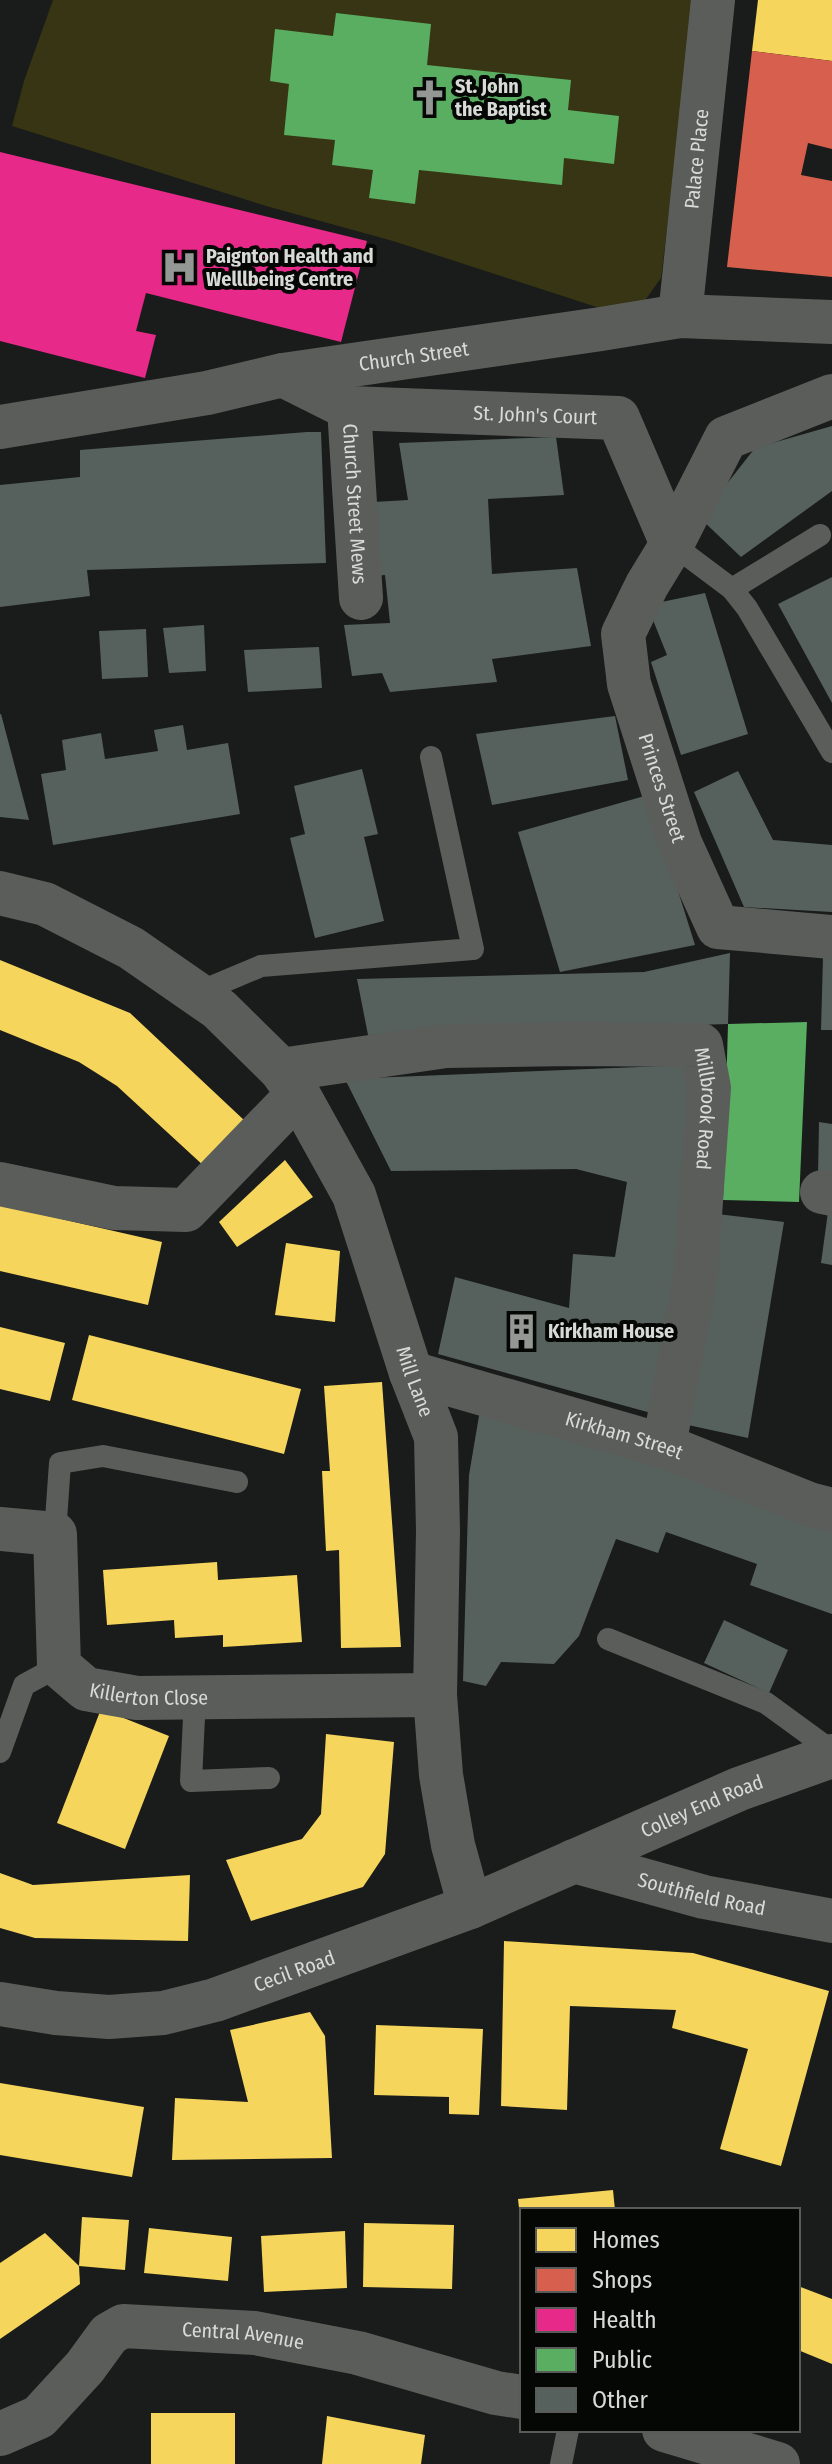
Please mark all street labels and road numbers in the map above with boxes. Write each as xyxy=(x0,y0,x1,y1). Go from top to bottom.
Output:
street label: Palace Place xyxy=(679,108,714,210)
street label: Church Street xyxy=(357,336,471,376)
street label: St. John's Court xyxy=(473,401,598,429)
street label: Church Street Mews xyxy=(338,423,372,585)
street label: Princes Street xyxy=(634,730,691,846)
street label: Millbrook Road xyxy=(690,1045,721,1171)
street label: Mill Lane xyxy=(391,1343,439,1420)
street label: Kirkham Street xyxy=(563,1406,687,1465)
street label: Killerton Close xyxy=(88,1678,208,1710)
street label: Colley End Road xyxy=(637,1769,766,1843)
street label: Southfield Road xyxy=(635,1867,768,1920)
street label: Cecil Road xyxy=(250,1945,338,1997)
street label: Central Avenue xyxy=(181,2317,306,2354)

